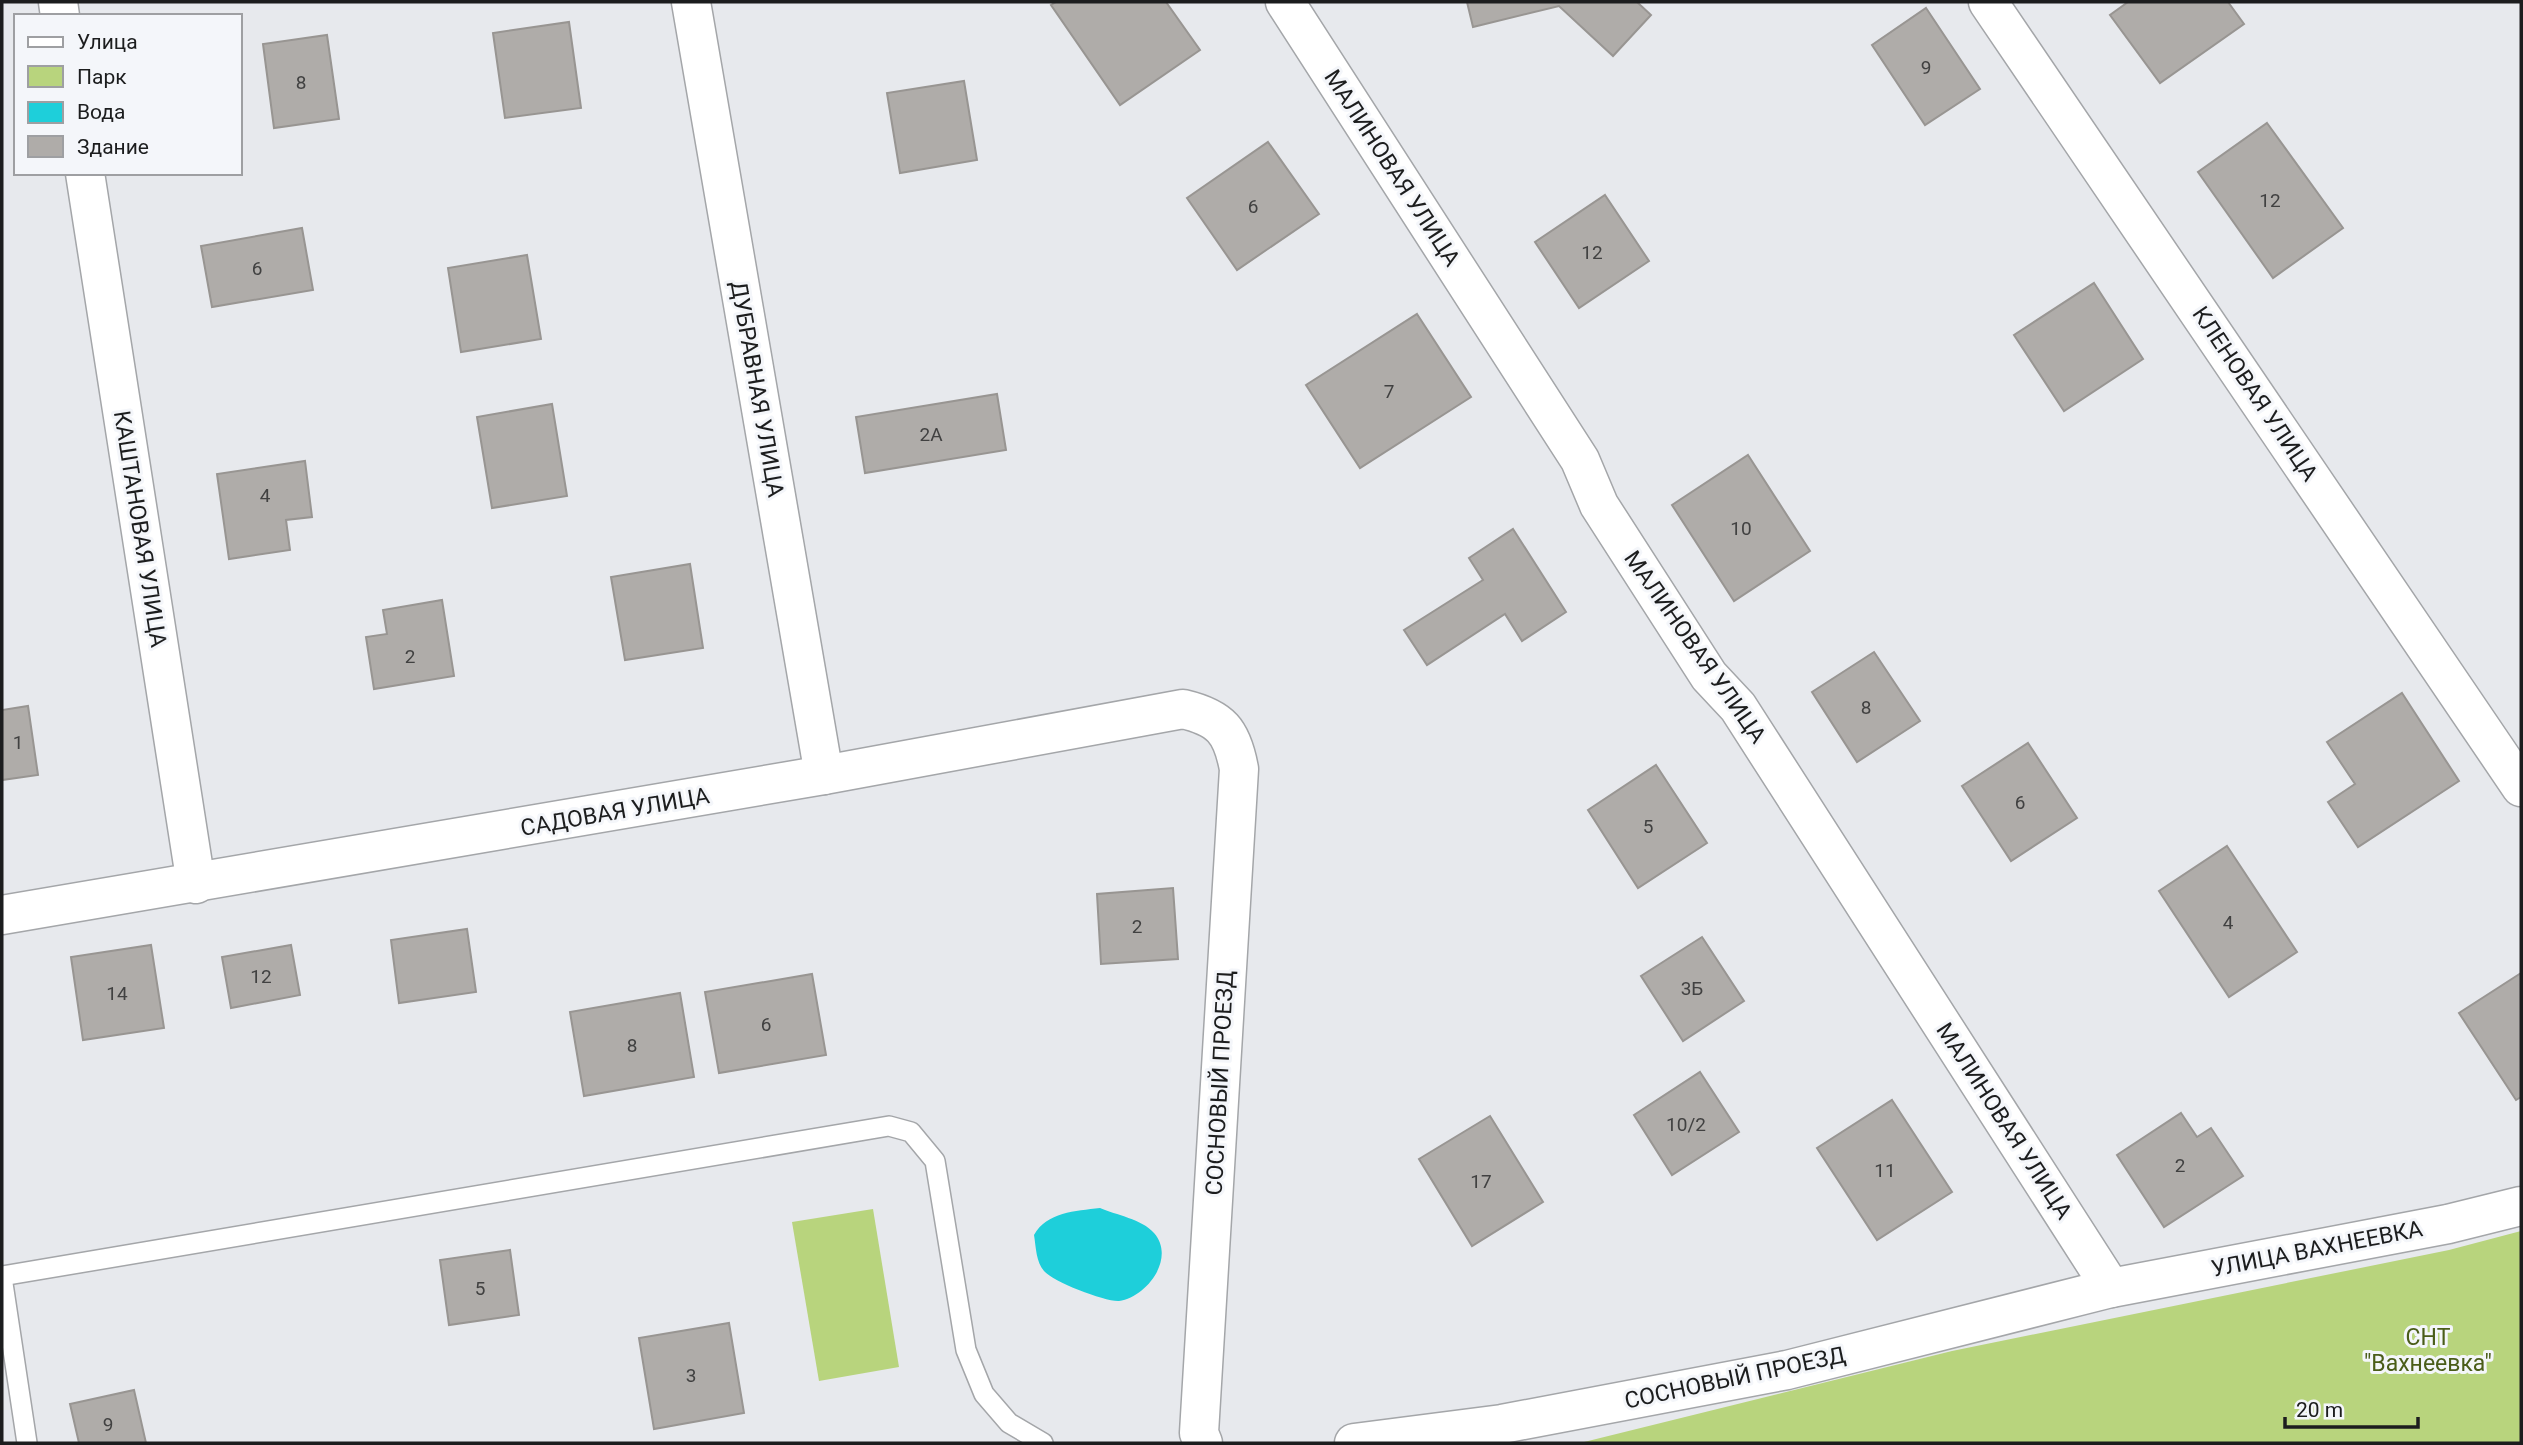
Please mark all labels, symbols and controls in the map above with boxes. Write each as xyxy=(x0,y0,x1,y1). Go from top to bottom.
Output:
legend xyxy=(14,14,242,175)
text: Улица xyxy=(77,30,138,54)
house number: 9 xyxy=(1921,56,1931,79)
text: Парк xyxy=(77,65,127,89)
street label: МАЛИНОВАЯ УЛИЦА xyxy=(1318,65,1466,271)
house number: 8 xyxy=(296,71,306,94)
text: Вода xyxy=(77,100,125,124)
text: Здание xyxy=(77,135,149,159)
house number: 12 xyxy=(2259,189,2281,212)
house number: 6 xyxy=(1248,195,1258,218)
house number: 12 xyxy=(1581,241,1603,264)
house number: 6 xyxy=(252,257,262,280)
street label: ДУБРАВНАЯ УЛИЦА xyxy=(725,279,789,499)
street label: КЛЕНОВАЯ УЛИЦА xyxy=(2187,302,2323,486)
house number: 7 xyxy=(1384,380,1394,403)
street label: КАШТАНОВАЯ УЛИЦА xyxy=(108,409,172,649)
house number: 2А xyxy=(919,423,943,446)
house number: 4 xyxy=(260,484,271,507)
house number: 10 xyxy=(1730,517,1752,540)
street label: МАЛИНОВАЯ УЛИЦА xyxy=(1618,546,1772,748)
house number: 2 xyxy=(405,645,415,668)
house number: 8 xyxy=(1861,696,1871,719)
house number: 1 xyxy=(13,731,23,754)
street label: САДОВАЯ УЛИЦА xyxy=(518,782,712,842)
house number: 6 xyxy=(2015,791,2025,814)
house number: 5 xyxy=(1643,815,1653,838)
house number: 4 xyxy=(2223,911,2234,934)
house number: 2 xyxy=(1132,915,1142,938)
house number: 12 xyxy=(250,965,272,988)
street label: СОСНОВЫЙ ПРОЕЗД xyxy=(1200,970,1239,1196)
house number: 3Б xyxy=(1681,977,1703,1000)
house number: 14 xyxy=(106,982,128,1005)
house number: 6 xyxy=(761,1013,771,1036)
street label: МАЛИНОВАЯ УЛИЦА xyxy=(1930,1018,2078,1224)
house number: 8 xyxy=(627,1034,637,1057)
house number: 10/2 xyxy=(1666,1113,1706,1136)
house number: 2 xyxy=(2175,1154,2185,1177)
house number: 11 xyxy=(1874,1159,1896,1182)
house number: 17 xyxy=(1470,1170,1492,1193)
street label: УЛИЦА ВАХНЕЕВКА xyxy=(2209,1215,2425,1283)
house number: 5 xyxy=(475,1277,485,1300)
park label: СНТ "Вахнеевка" xyxy=(2364,1324,2492,1377)
street label: СОСНОВЫЙ ПРОЕЗД xyxy=(1622,1340,1848,1415)
house number: 3 xyxy=(686,1364,696,1387)
scale bar xyxy=(2285,1386,2418,1430)
text: 20 m xyxy=(2296,1398,2343,1422)
house number: 9 xyxy=(103,1413,113,1436)

